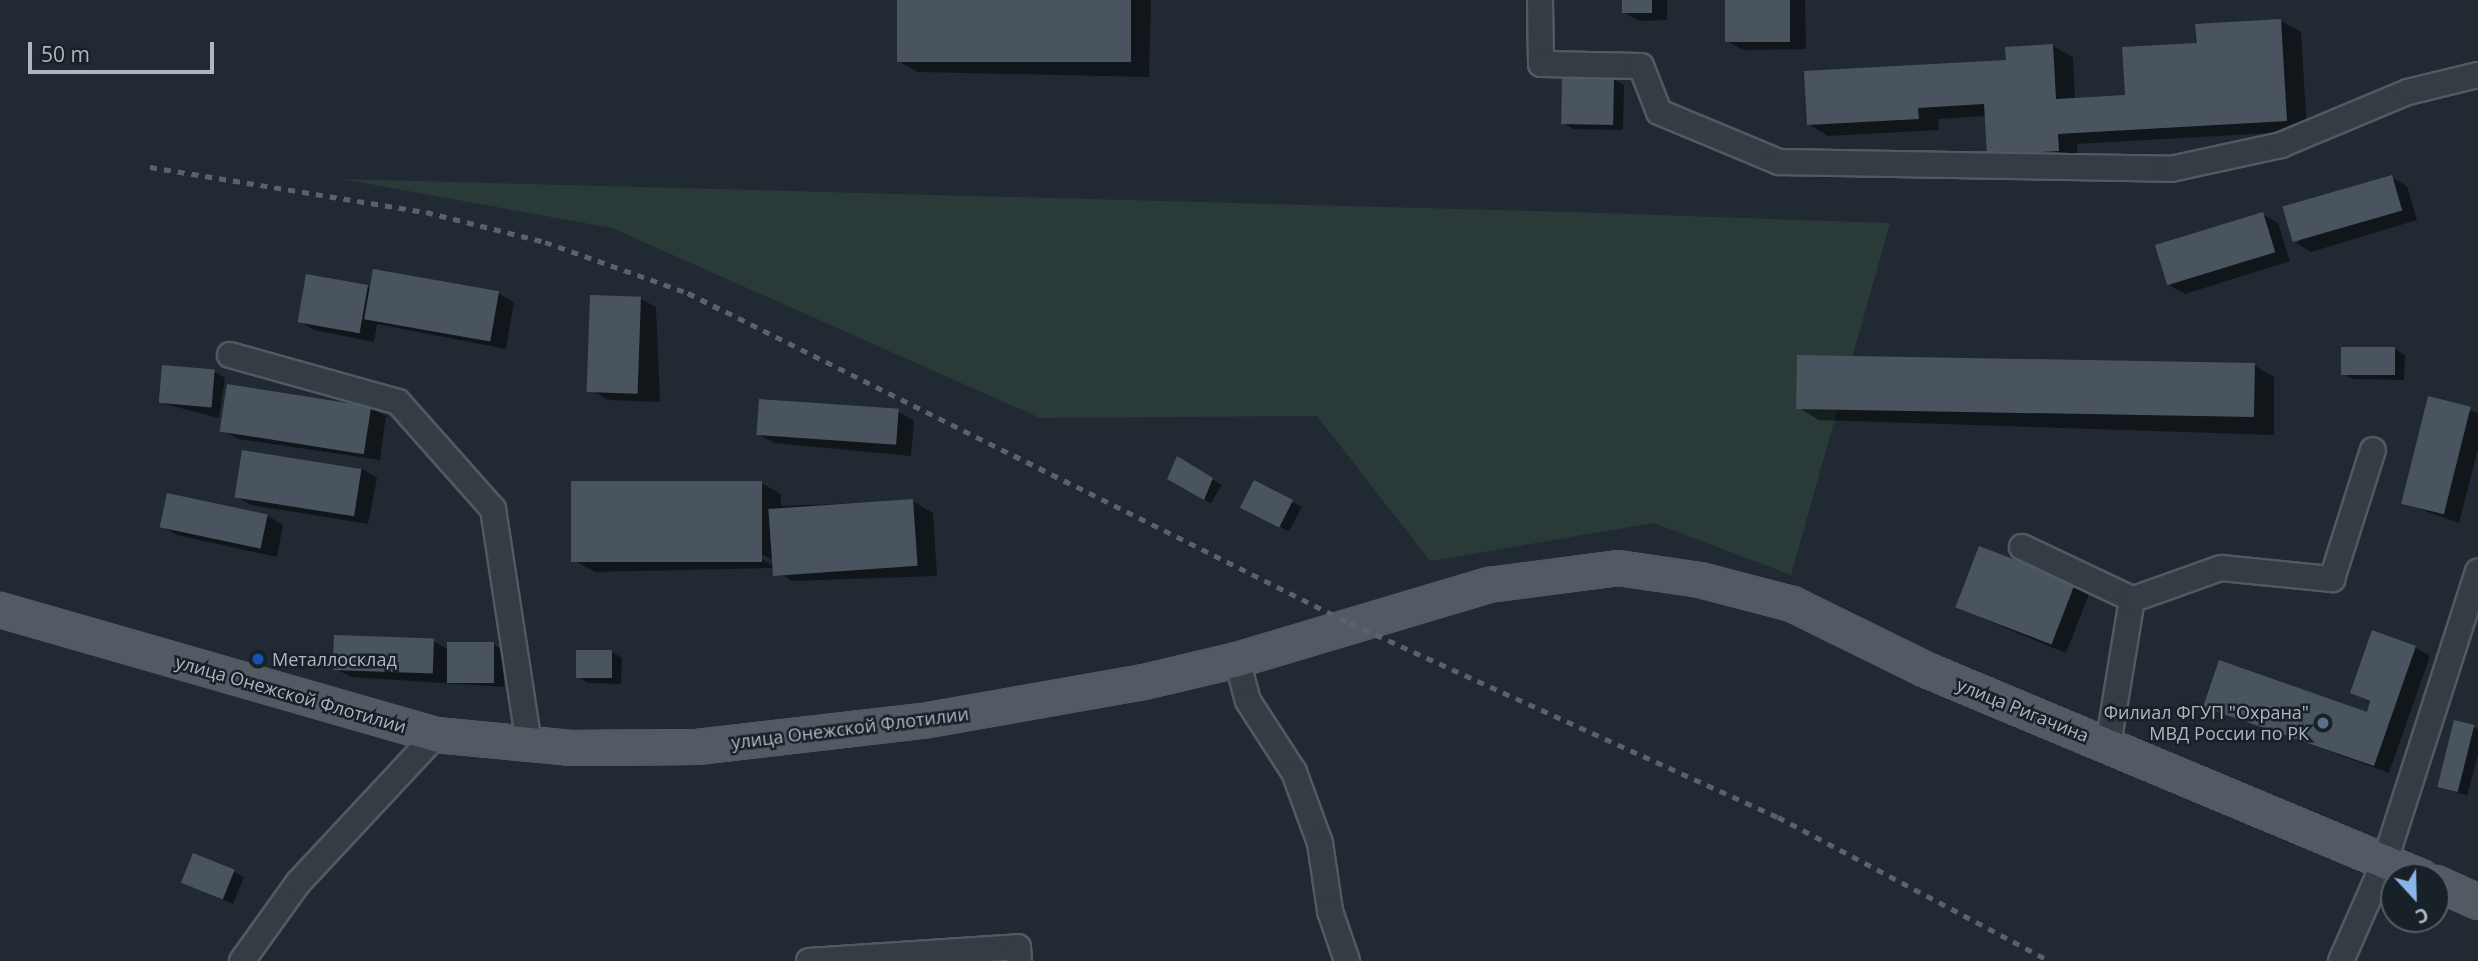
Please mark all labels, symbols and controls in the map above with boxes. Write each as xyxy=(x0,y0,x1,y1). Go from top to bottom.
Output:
scale bar xyxy=(32,28,217,72)
text: 50 m xyxy=(41,40,90,68)
place label: Металлосклад xyxy=(272,648,397,670)
street label: улица Онежской Флотилии xyxy=(173,651,409,737)
marker: Металлосклад xyxy=(250,651,266,667)
street label: улица Ригачина xyxy=(1954,674,2092,746)
place label: Филиал ФГУП "Охрана" МВД России по РК xyxy=(2104,702,2309,744)
street label: улица Онежской Флотилии xyxy=(730,703,970,753)
marker: Филиал ФГУП "Охрана" МВД России по РК xyxy=(2315,715,2331,731)
north arrow xyxy=(2380,863,2450,933)
text: С xyxy=(2412,901,2433,930)

